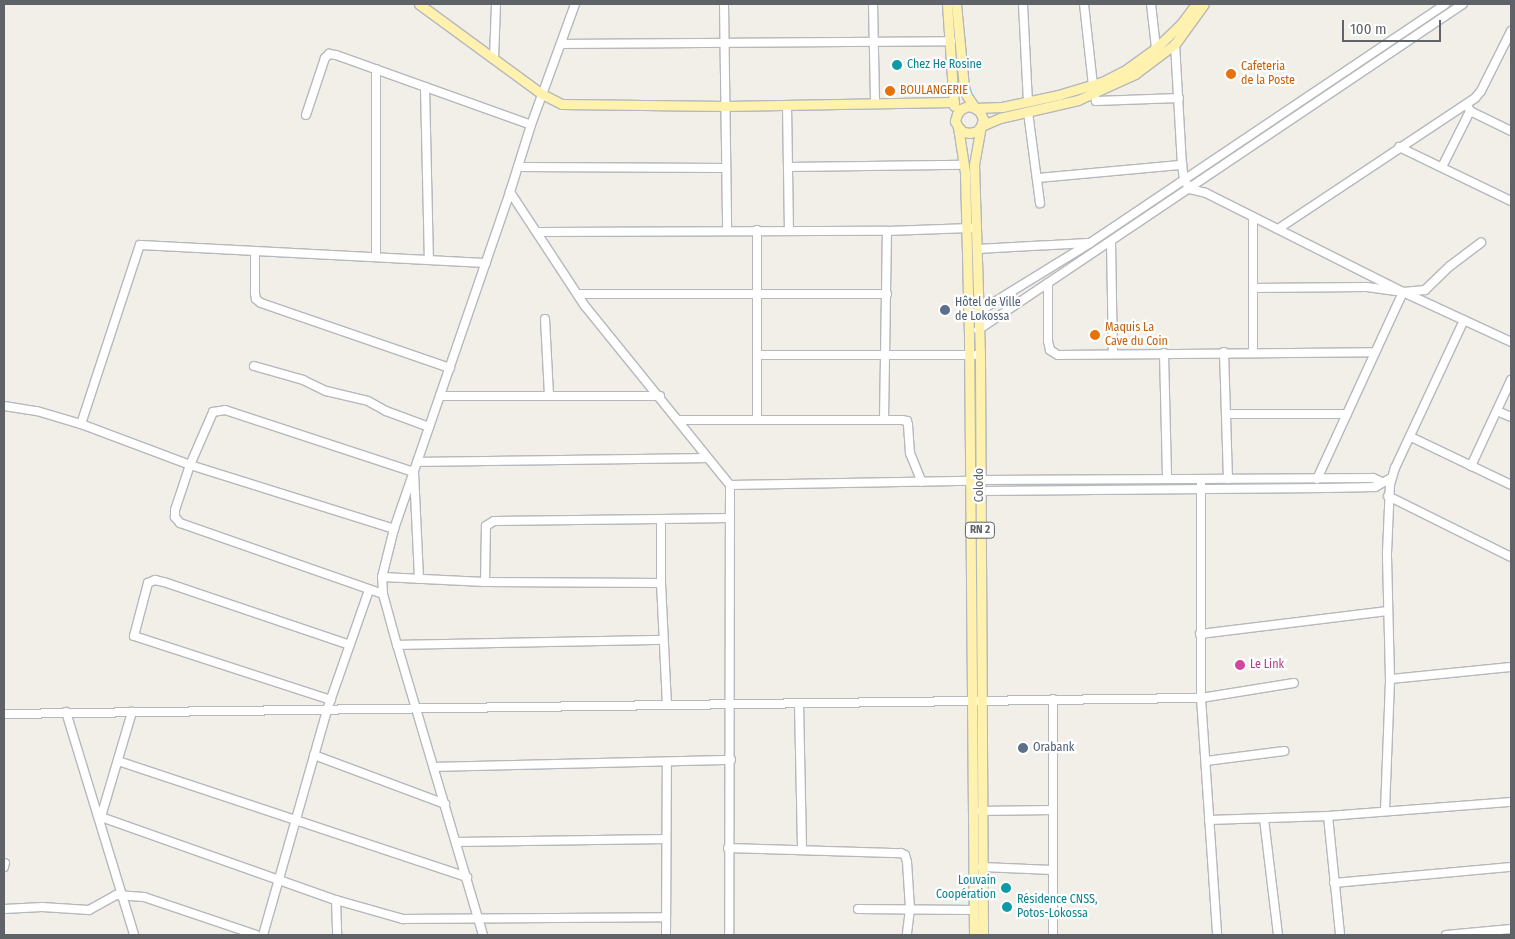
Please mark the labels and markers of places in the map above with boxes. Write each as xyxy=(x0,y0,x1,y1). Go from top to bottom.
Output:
place label: Chez He Rosine xyxy=(907,58,982,72)
marker: Chez He Rosine xyxy=(891,59,903,71)
place label: Cafeteria de la Poste xyxy=(1241,60,1295,88)
marker: Cafeteria de la Poste xyxy=(1225,68,1237,80)
place label: BOULANGERIE xyxy=(900,84,968,98)
marker: BOULANGERIE xyxy=(884,85,896,97)
place label: Hôtel de Ville de Lokossa xyxy=(955,296,1021,324)
marker: Hôtel de Ville de Lokossa xyxy=(939,304,951,316)
place label: Maquis La Cave du Coin xyxy=(1105,321,1168,349)
marker: Maquis La Cave du Coin xyxy=(1089,329,1101,341)
place label: Le Link xyxy=(1250,658,1284,672)
marker: Le Link xyxy=(1234,659,1246,671)
place label: Orabank xyxy=(1033,741,1074,755)
marker: Orabank xyxy=(1017,742,1029,754)
place label: Louvain Coopération xyxy=(936,874,996,902)
marker: Louvain Coopération xyxy=(1000,882,1012,894)
place label: Résidence CNSS, Potos-Lokossa xyxy=(1017,893,1097,921)
marker: Résidence CNSS, Potos-Lokossa xyxy=(1001,901,1013,913)

